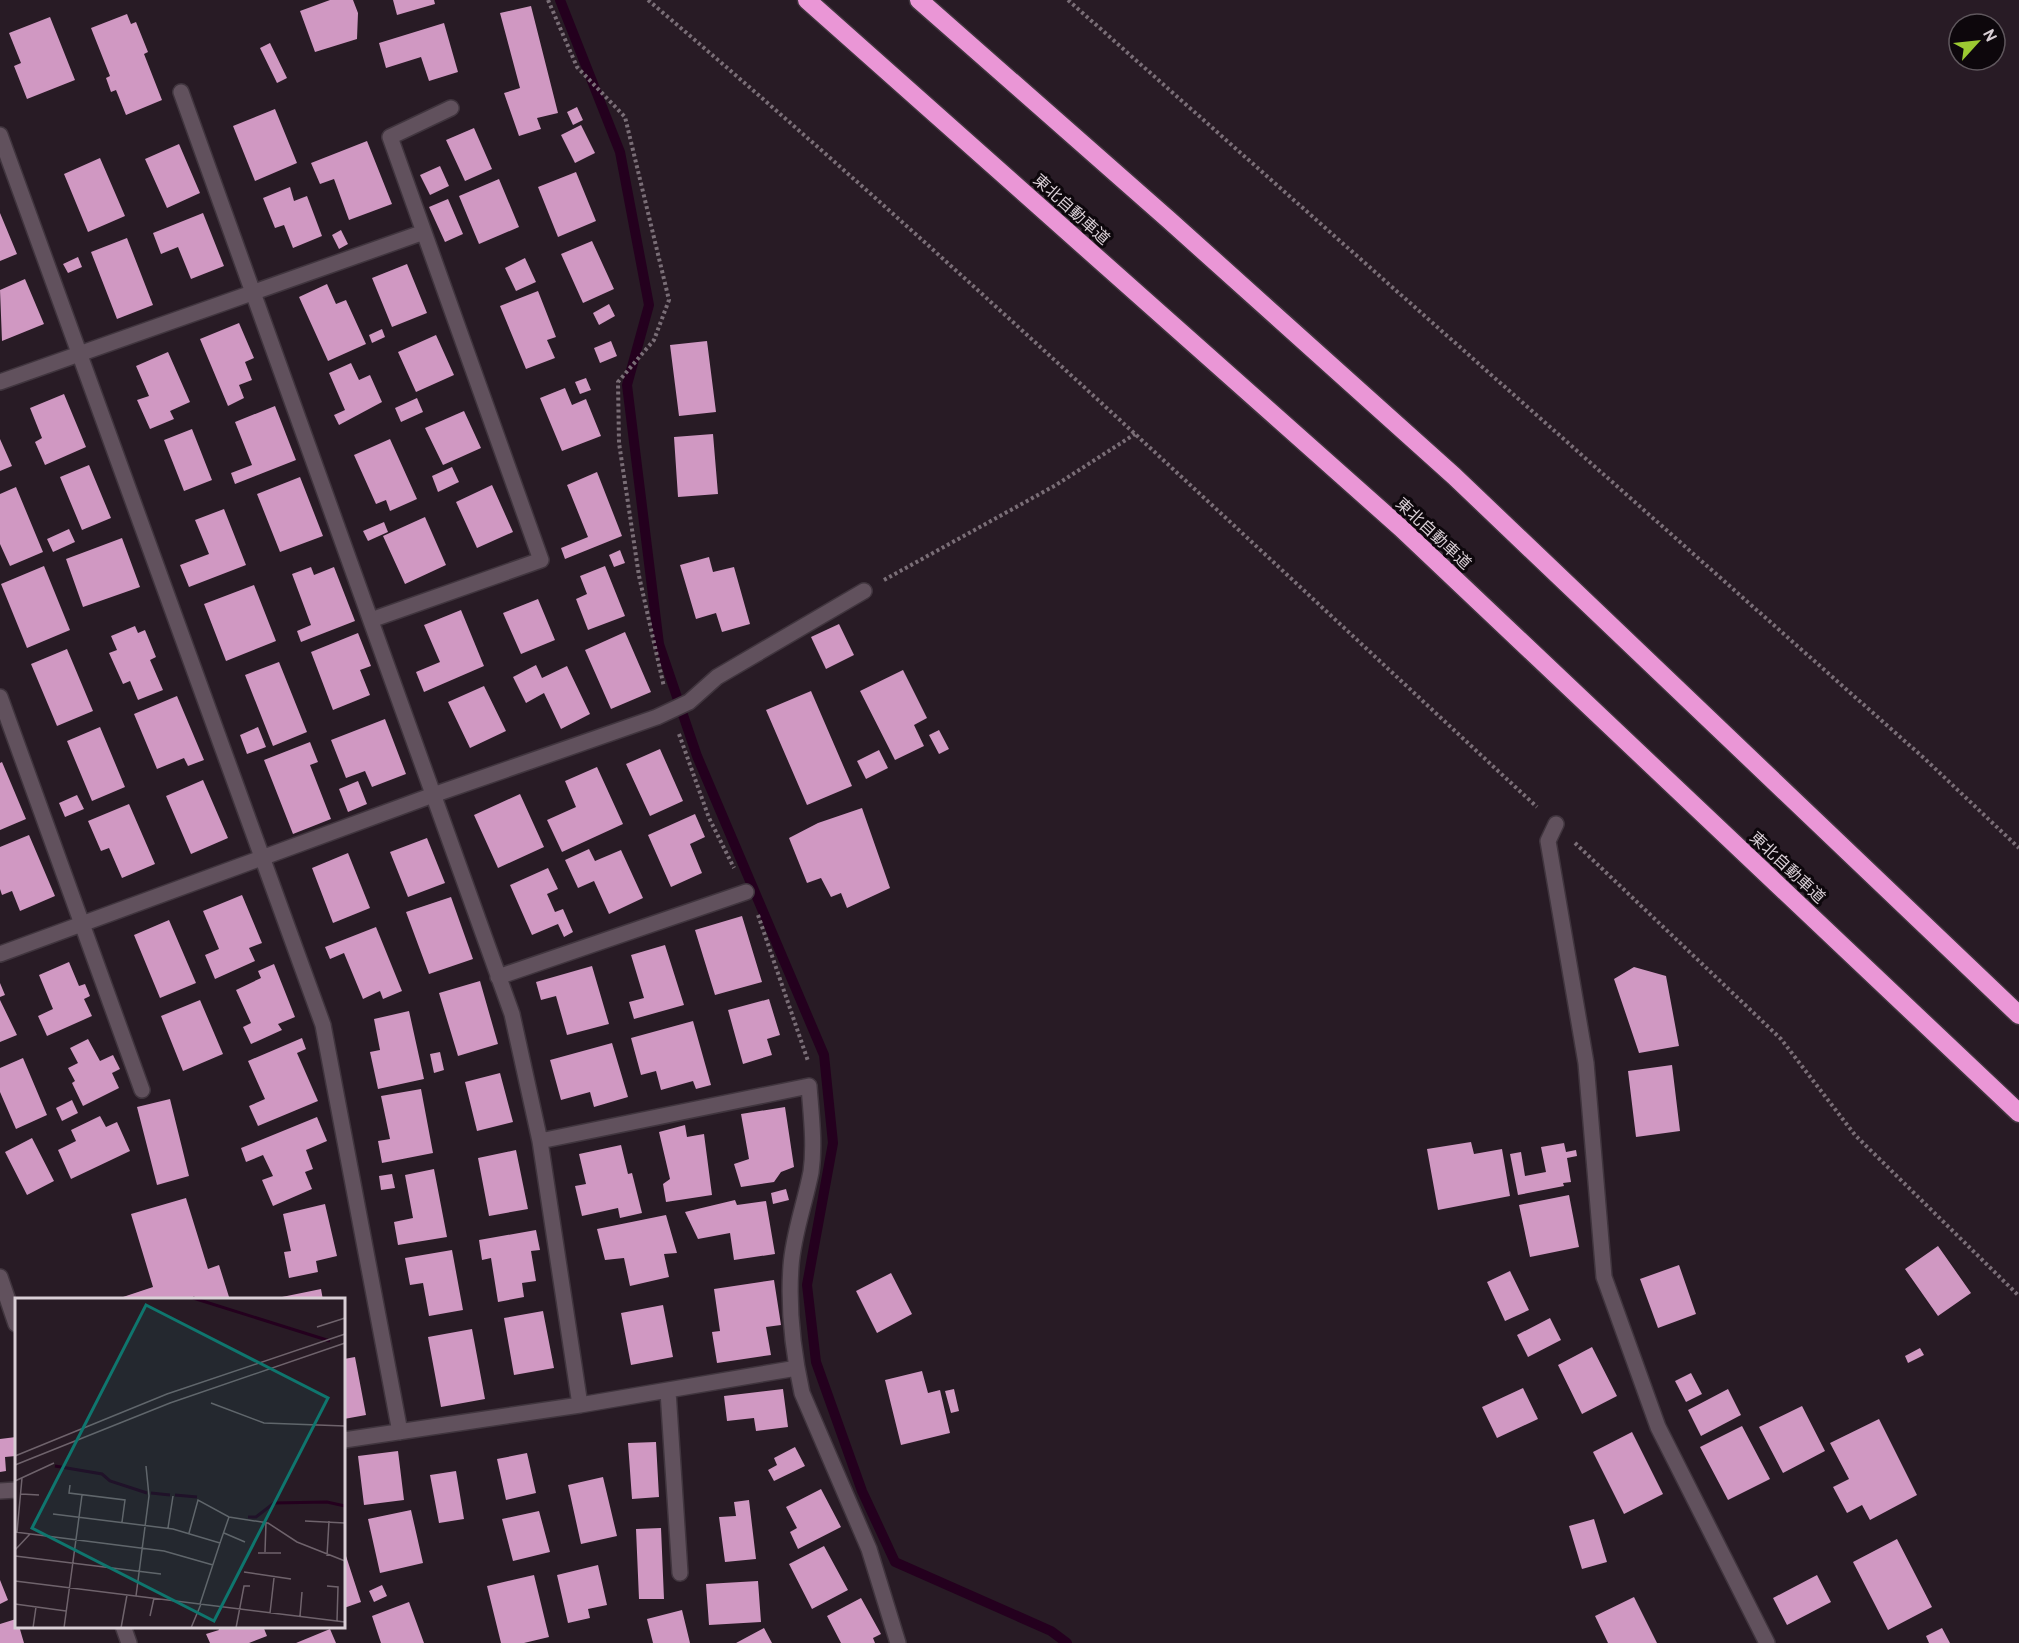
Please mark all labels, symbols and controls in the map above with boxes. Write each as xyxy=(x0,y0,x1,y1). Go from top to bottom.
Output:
north arrow xyxy=(1947,12,2007,72)
text: N xyxy=(1977,26,2000,46)
street label: 東北自動車道 xyxy=(1028,171,1113,250)
street label: 東北自動車道 xyxy=(1391,494,1475,575)
street label: 東北自動車道 xyxy=(1745,828,1829,909)
inset map xyxy=(15,1298,345,1628)

